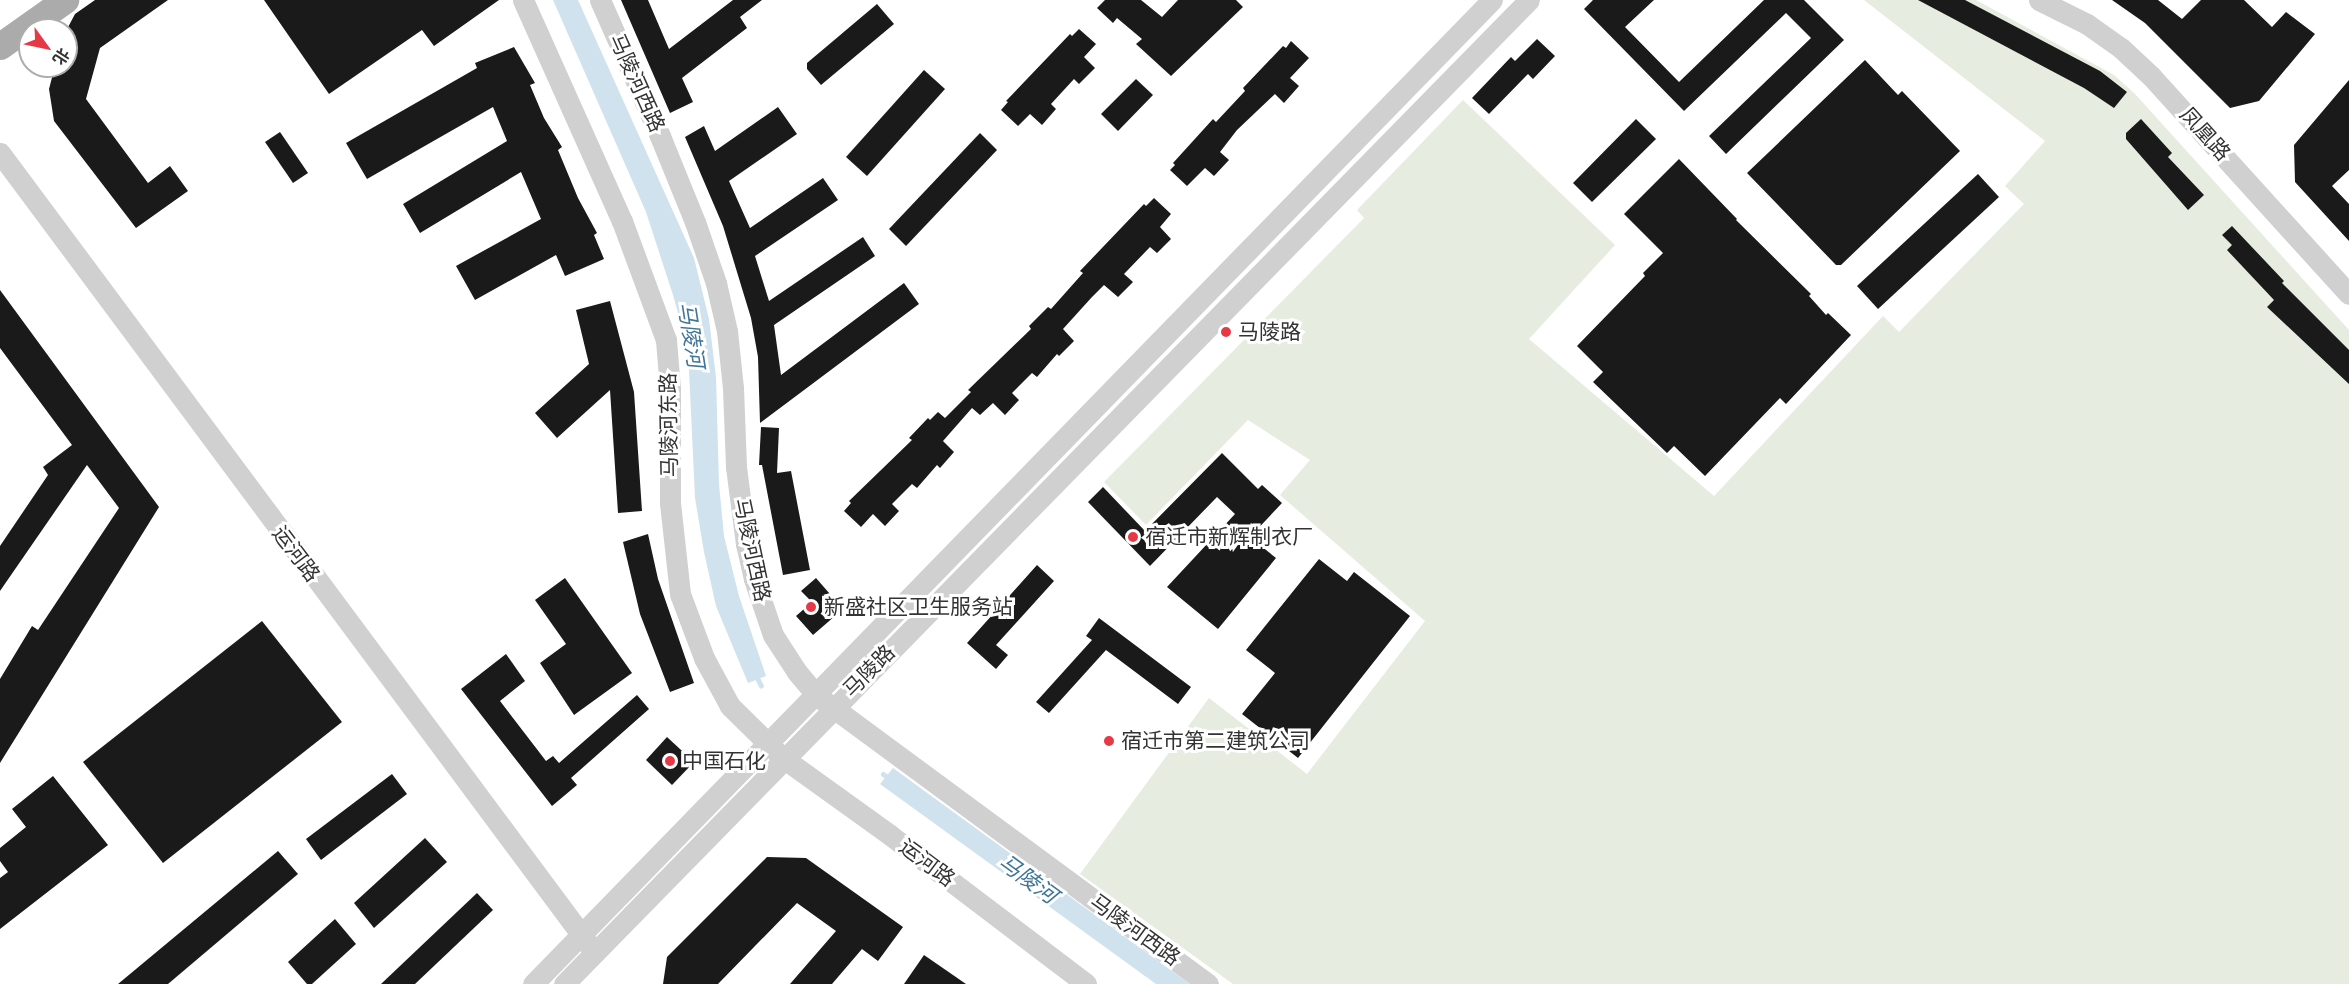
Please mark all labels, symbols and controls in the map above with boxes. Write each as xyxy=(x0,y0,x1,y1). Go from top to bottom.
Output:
north arrow xyxy=(18,18,78,78)
street label: 马陵河西路 xyxy=(604,30,670,136)
text: 北 xyxy=(48,44,75,69)
street label: 凤凰路 xyxy=(2175,102,2235,166)
water label: 马陵河 xyxy=(673,300,709,370)
place label: 马陵路 xyxy=(1238,319,1301,345)
marker: 马陵路 xyxy=(1219,325,1233,339)
street label: 马陵河东路 xyxy=(655,372,683,478)
street label: 马陵河西路 xyxy=(729,496,775,604)
street label: 运河路 xyxy=(267,521,325,587)
place label: 宿迁市新辉制衣厂 xyxy=(1145,524,1313,550)
marker: 宿迁市新辉制衣厂 xyxy=(1126,530,1140,544)
place label: 新盛社区卫生服务站 xyxy=(824,594,1013,620)
marker: 新盛社区卫生服务站 xyxy=(802,598,820,616)
street label: 马陵路 xyxy=(838,640,900,702)
place label: 宿迁市第二建筑公司 xyxy=(1121,728,1310,754)
marker: 宿迁市第二建筑公司 xyxy=(1102,734,1116,748)
place label: 中国石化 xyxy=(682,748,766,774)
marker: 中国石化 xyxy=(663,754,677,768)
street label: 运河路 xyxy=(894,834,960,892)
water label: 马陵河 xyxy=(994,849,1062,909)
street label: 马陵河西路 xyxy=(1085,889,1185,971)

